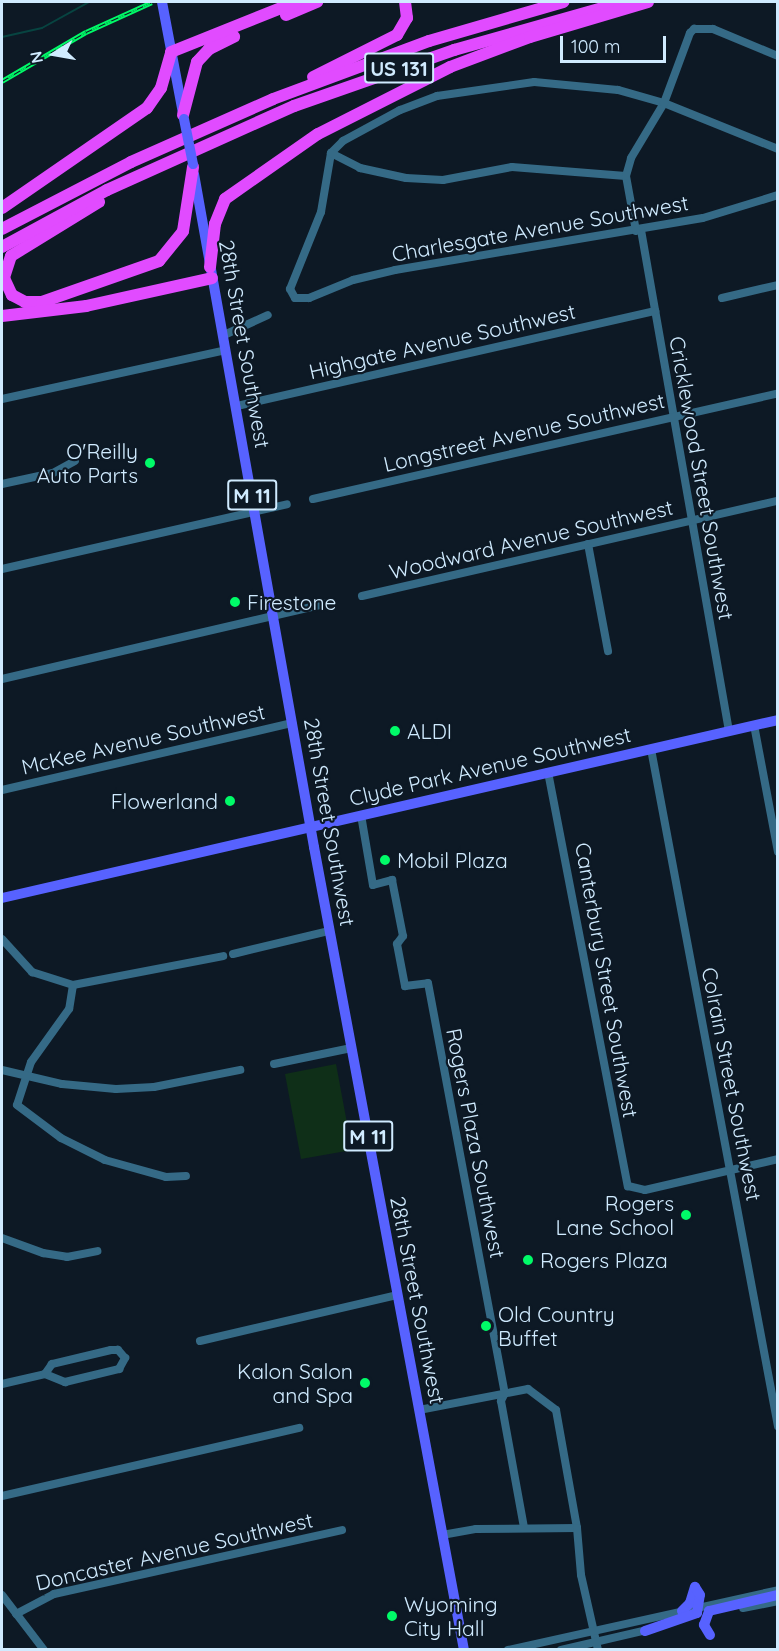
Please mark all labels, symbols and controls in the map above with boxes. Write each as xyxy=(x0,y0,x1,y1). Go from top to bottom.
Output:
north arrow xyxy=(24,24,84,84)
scale bar xyxy=(563,24,670,62)
text: 100 m xyxy=(571,35,620,58)
text: N xyxy=(25,50,47,65)
road number: US 131 xyxy=(363,51,435,85)
street label: Charlesgate Avenue Southwest xyxy=(390,189,690,267)
street label: 28th Street Southwest xyxy=(214,238,276,450)
street label: Highgate Avenue Southwest xyxy=(306,298,578,384)
street label: Cricklewood Street Southwest xyxy=(665,334,739,622)
street label: Longstreet Avenue Southwest xyxy=(381,387,667,477)
place label: O'Reilly Auto Parts xyxy=(37,438,138,488)
marker: O'Reilly Auto Parts xyxy=(143,456,157,470)
road number: M 11 xyxy=(226,478,278,512)
street label: Woodward Avenue Southwest xyxy=(387,494,675,584)
place label: Firestone xyxy=(247,589,336,615)
marker: Firestone xyxy=(228,595,242,609)
street label: McKee Avenue Southwest xyxy=(19,699,267,779)
street label: 28th Street Southwest xyxy=(299,716,361,928)
place label: ALDI xyxy=(407,718,452,744)
street label: Clyde Park Avenue Southwest xyxy=(347,721,633,811)
marker: ALDI xyxy=(388,724,402,738)
place label: Flowerland xyxy=(111,788,218,814)
marker: Flowerland xyxy=(223,794,237,808)
street label: Canterbury Street Southwest xyxy=(570,840,644,1120)
place label: Mobil Plaza xyxy=(397,847,508,873)
marker: Mobil Plaza xyxy=(378,853,392,867)
street label: Colrain Street Southwest xyxy=(697,965,767,1203)
street label: Rogers Plaza Southwest xyxy=(441,1026,511,1260)
road number: M 11 xyxy=(342,1119,394,1153)
place label: Rogers Lane School xyxy=(556,1190,674,1240)
street label: 28th Street Southwest xyxy=(386,1194,450,1406)
marker: Rogers Lane School xyxy=(679,1208,693,1222)
place label: Rogers Plaza xyxy=(540,1247,668,1273)
marker: Rogers Plaza xyxy=(521,1253,535,1267)
place label: Old Country Buffet xyxy=(498,1301,615,1351)
marker: Old Country Buffet xyxy=(479,1319,493,1333)
place label: Kalon Salon and Spa xyxy=(237,1358,353,1408)
marker: Kalon Salon and Spa xyxy=(358,1376,372,1390)
street label: Doncaster Avenue Southwest xyxy=(33,1507,315,1595)
place label: Wyoming City Hall xyxy=(404,1591,498,1641)
marker: Wyoming City Hall xyxy=(385,1609,399,1623)

